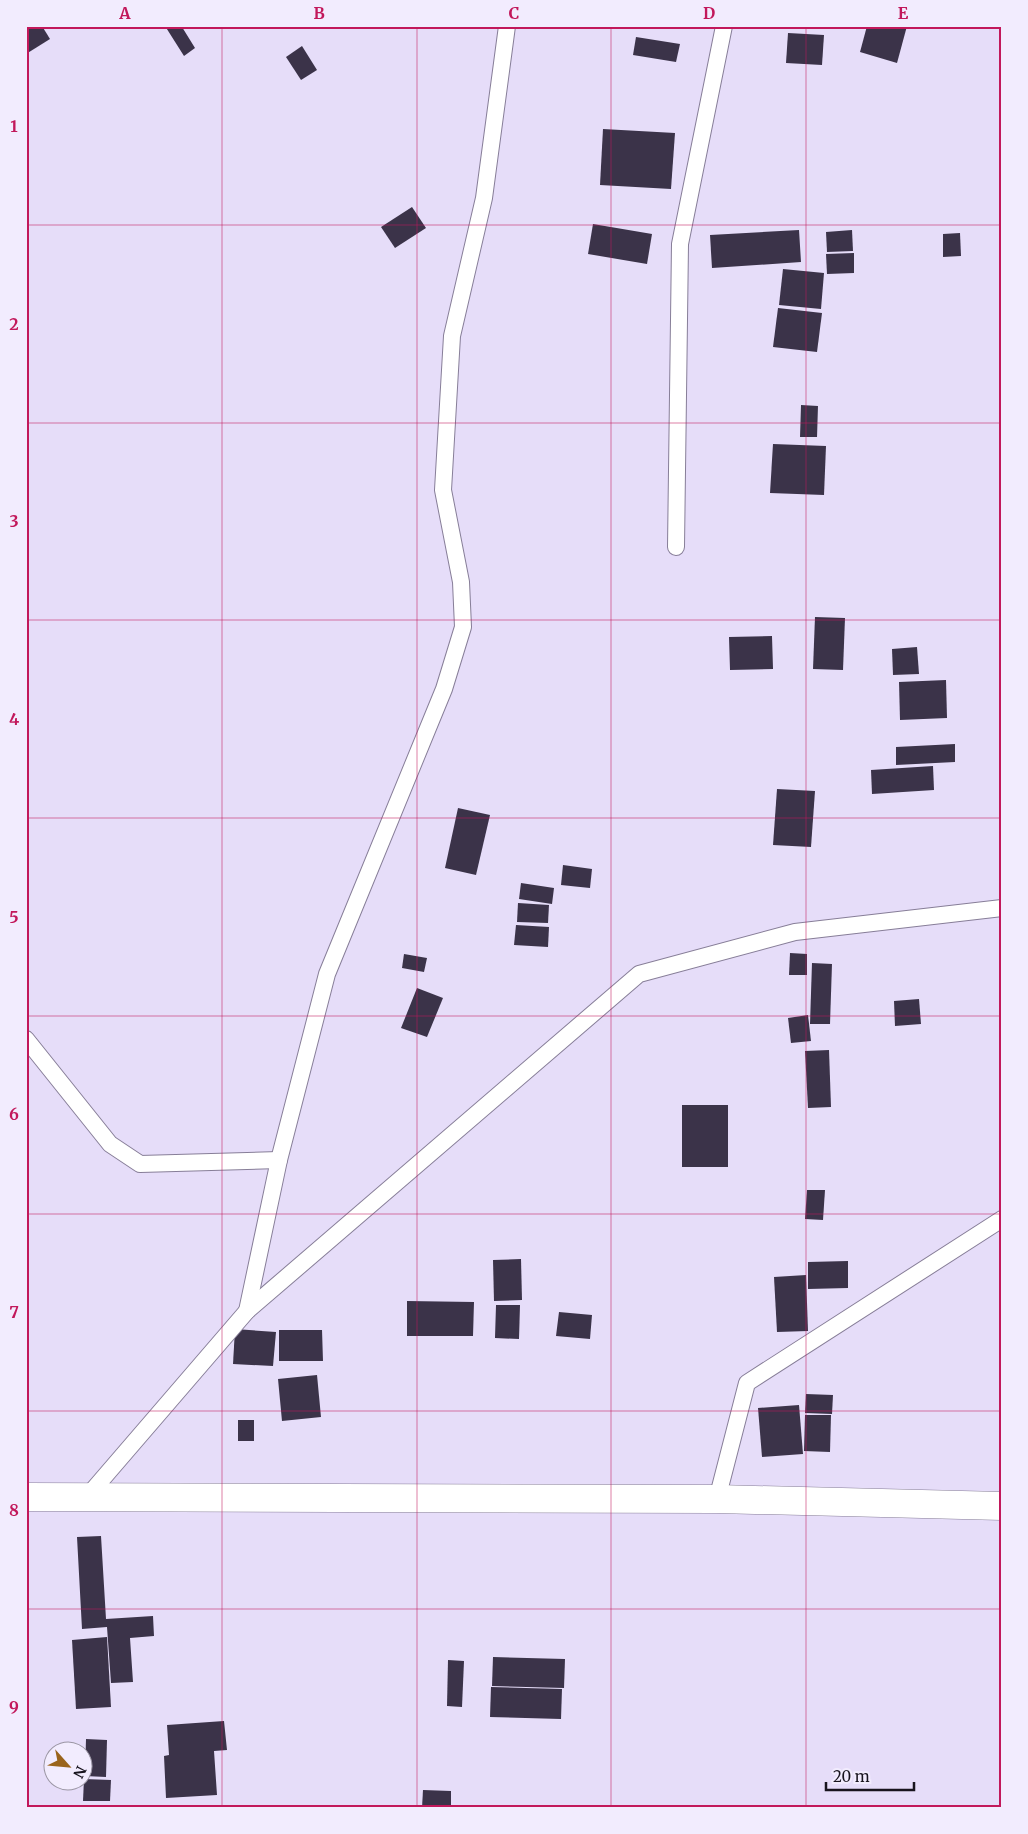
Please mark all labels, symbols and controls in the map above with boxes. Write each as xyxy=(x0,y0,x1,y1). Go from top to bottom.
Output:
text: A xyxy=(118,3,131,23)
text: B xyxy=(313,3,325,23)
text: C xyxy=(509,3,519,23)
text: D xyxy=(703,3,715,23)
text: E xyxy=(898,3,909,23)
text: 1 xyxy=(10,116,18,136)
text: 2 xyxy=(9,314,19,334)
text: 3 xyxy=(9,511,19,531)
text: 4 xyxy=(9,709,19,729)
text: 5 xyxy=(9,907,19,927)
text: 6 xyxy=(9,1104,19,1124)
text: 7 xyxy=(9,1302,19,1322)
text: 8 xyxy=(9,1500,19,1520)
text: 9 xyxy=(9,1697,19,1717)
north arrow xyxy=(42,1742,92,1792)
scale bar xyxy=(826,1759,913,1791)
text: N xyxy=(69,1763,90,1781)
text: 20 m xyxy=(833,1767,870,1786)

